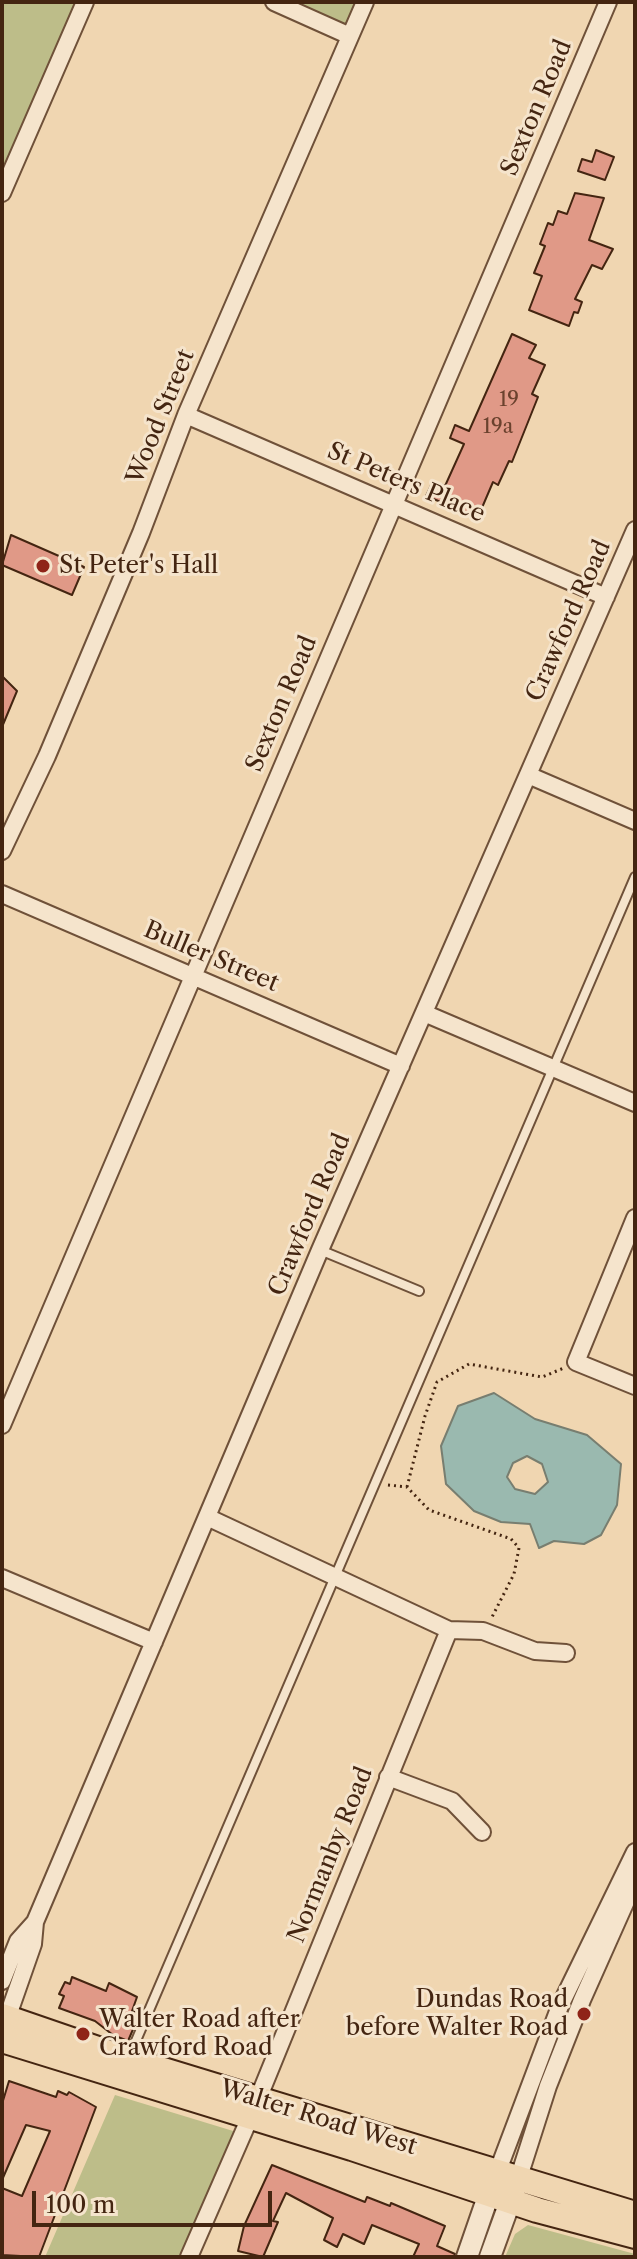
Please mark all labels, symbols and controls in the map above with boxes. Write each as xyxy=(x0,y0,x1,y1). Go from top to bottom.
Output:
street label: Sexton Road xyxy=(495,36,579,180)
street label: Wood Street xyxy=(121,345,201,489)
house number: 19 xyxy=(499,388,519,412)
house number: 19a xyxy=(483,415,513,439)
street label: St Peters Place xyxy=(323,437,489,529)
street label: Crawford Road xyxy=(521,536,617,706)
place label: St Peter's Hall xyxy=(59,552,218,580)
marker: St Peter's Hall xyxy=(34,557,52,575)
street label: Sexton Road xyxy=(240,632,324,776)
street label: Buller Street xyxy=(139,916,283,998)
street label: Crawford Road xyxy=(263,1130,357,1300)
street label: Normanby Road xyxy=(283,1763,379,1947)
place label: Dundas Road before Walter Road xyxy=(346,1986,568,2042)
marker: Dundas Road before Walter Road xyxy=(575,2005,593,2023)
place label: Walter Road after Crawford Road xyxy=(99,2006,300,2062)
marker: Walter Road after Crawford Road xyxy=(74,2025,92,2043)
street label: Walter Road West xyxy=(216,2074,420,2162)
scale bar xyxy=(36,2175,276,2225)
text: 100 m xyxy=(46,2190,115,2219)

